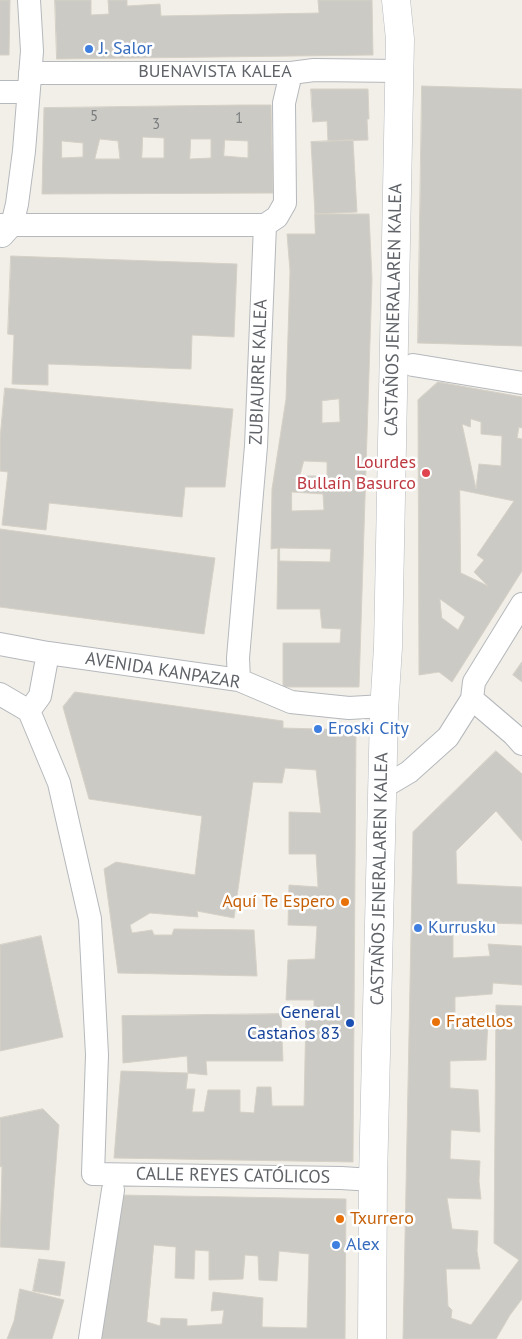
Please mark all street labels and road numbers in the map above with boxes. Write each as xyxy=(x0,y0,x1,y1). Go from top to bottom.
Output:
street label: BUENAVISTA KALEA xyxy=(138,61,292,83)
street label: CASTAÑOS JENERALAREN KALEA xyxy=(381,183,407,437)
street label: ZUBIAURRE KALEA xyxy=(246,299,272,445)
street label: AVENIDA KANPAZAR xyxy=(84,648,242,694)
street label: CASTAÑOS JENERALAREN KALEA xyxy=(367,752,393,1006)
street label: CALLE REYES CATÓLICOS xyxy=(136,1164,330,1188)

